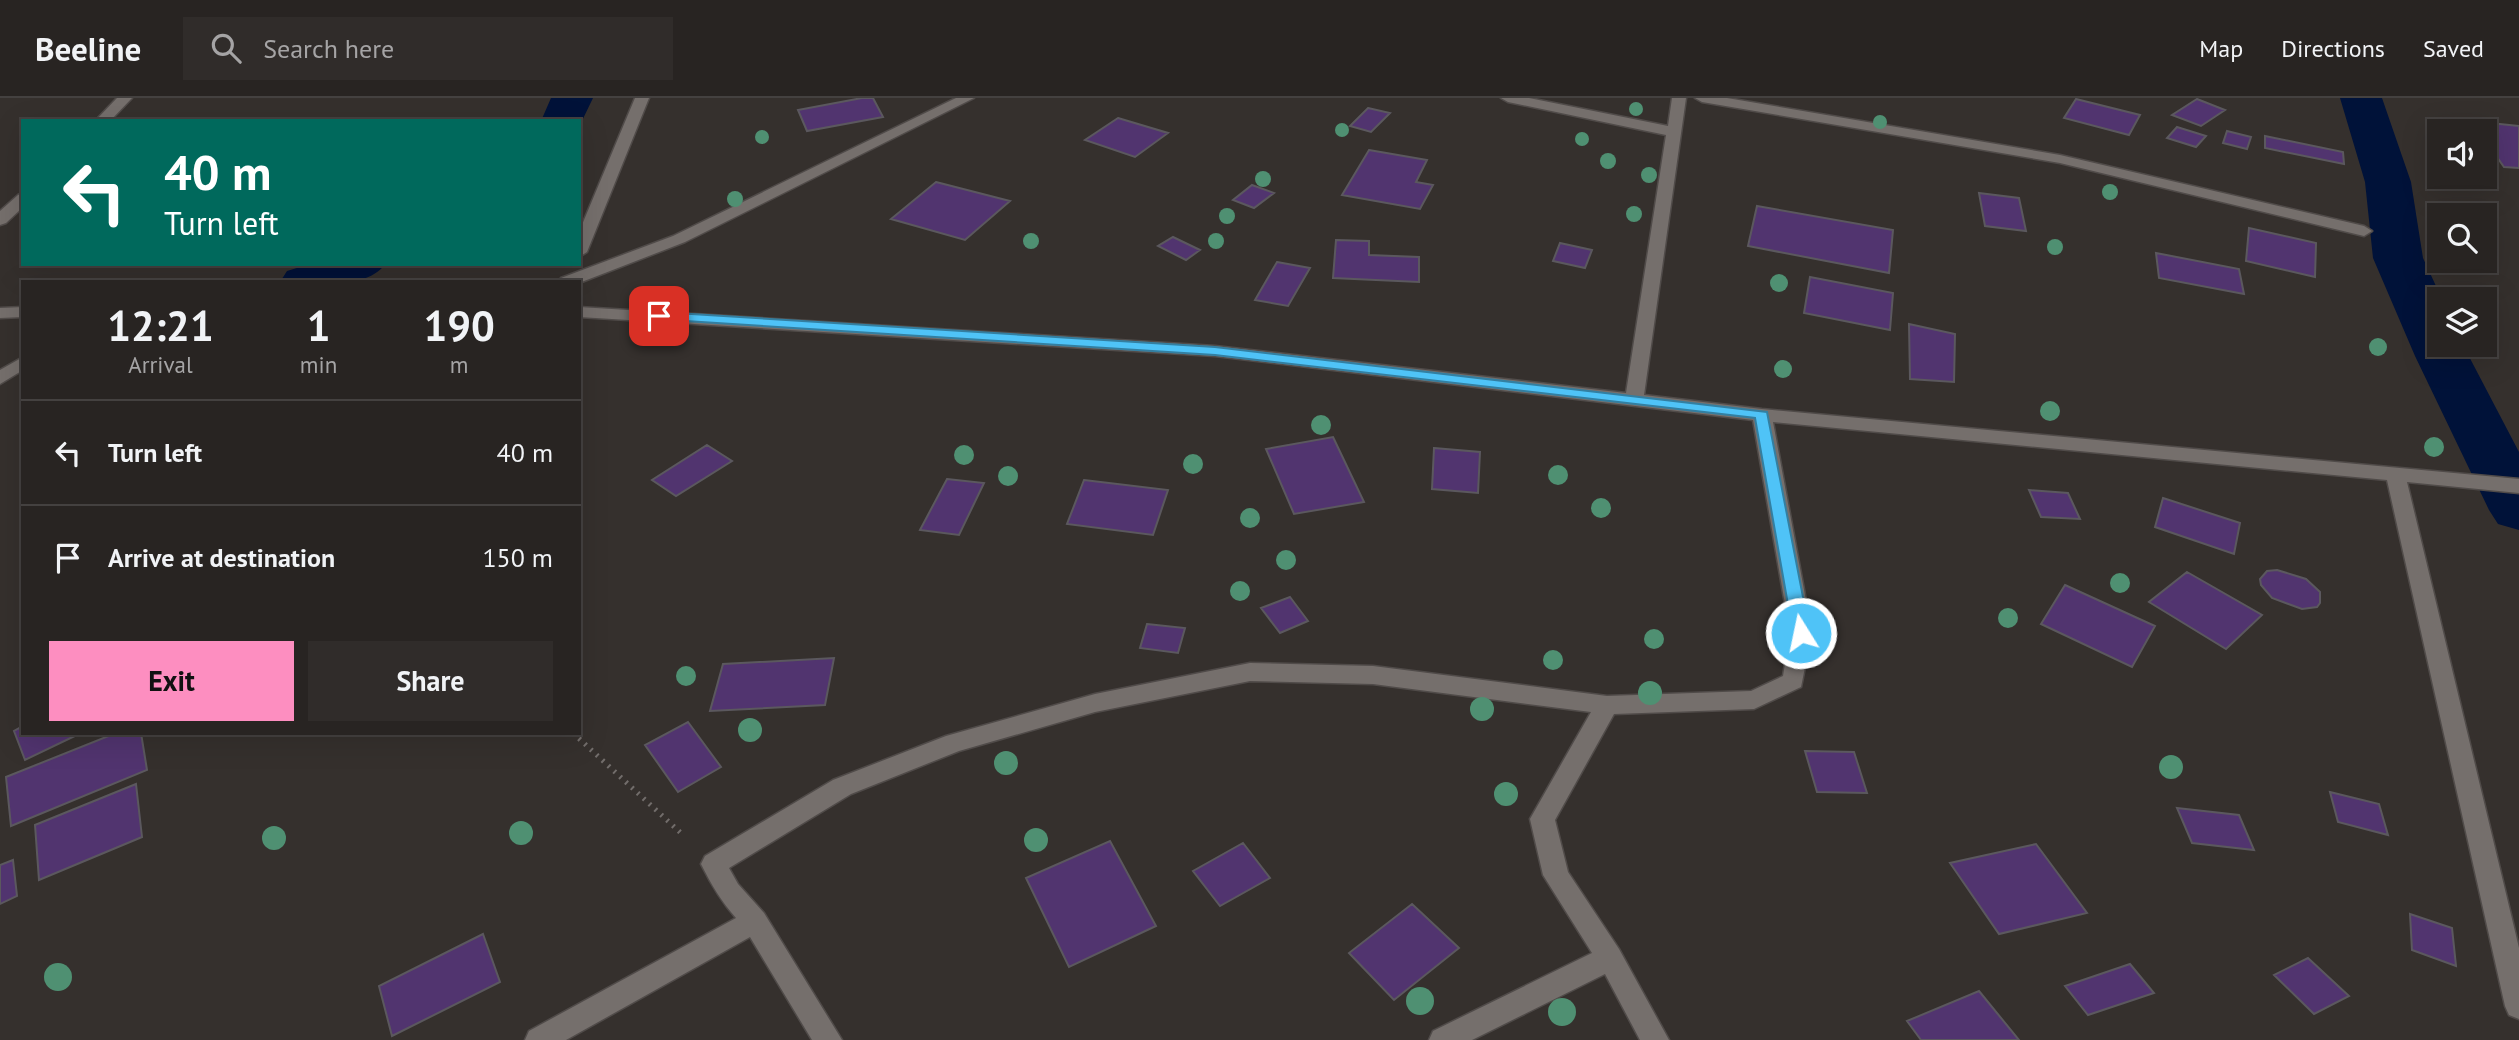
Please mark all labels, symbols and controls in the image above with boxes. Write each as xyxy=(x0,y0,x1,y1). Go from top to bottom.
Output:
search box xyxy=(183,17,673,80)
text: Beeline xyxy=(35,27,141,70)
icon: search xyxy=(207,29,245,67)
text: Search here xyxy=(263,32,394,65)
text: Map xyxy=(2199,33,2243,64)
text: Directions xyxy=(2281,33,2385,64)
text: Saved xyxy=(2423,33,2484,64)
map controls xyxy=(2427,119,2497,357)
button: sound xyxy=(2427,119,2497,189)
text: 40 m xyxy=(164,140,271,204)
icon: left xyxy=(49,147,140,238)
text: Turn left xyxy=(164,202,279,244)
button: search xyxy=(2427,203,2497,273)
pin xyxy=(629,286,689,346)
button: layers xyxy=(2427,287,2497,357)
icon: arrive xyxy=(640,297,678,335)
text: 12:21 xyxy=(107,298,214,353)
text: 1 xyxy=(307,298,330,353)
text: 190 xyxy=(423,298,495,353)
text: Arrival xyxy=(128,350,193,379)
text: min xyxy=(300,350,337,379)
text: m xyxy=(450,350,468,379)
icon: left xyxy=(49,434,87,472)
text: Turn left xyxy=(108,436,202,469)
text: 40 m xyxy=(497,436,553,469)
icon: arrive xyxy=(49,539,87,577)
text: Arrive at destination xyxy=(108,541,335,574)
text: 150 m xyxy=(482,541,553,574)
position arrow xyxy=(1764,596,1838,670)
button: Exit xyxy=(49,641,294,721)
button: Share xyxy=(308,641,553,721)

